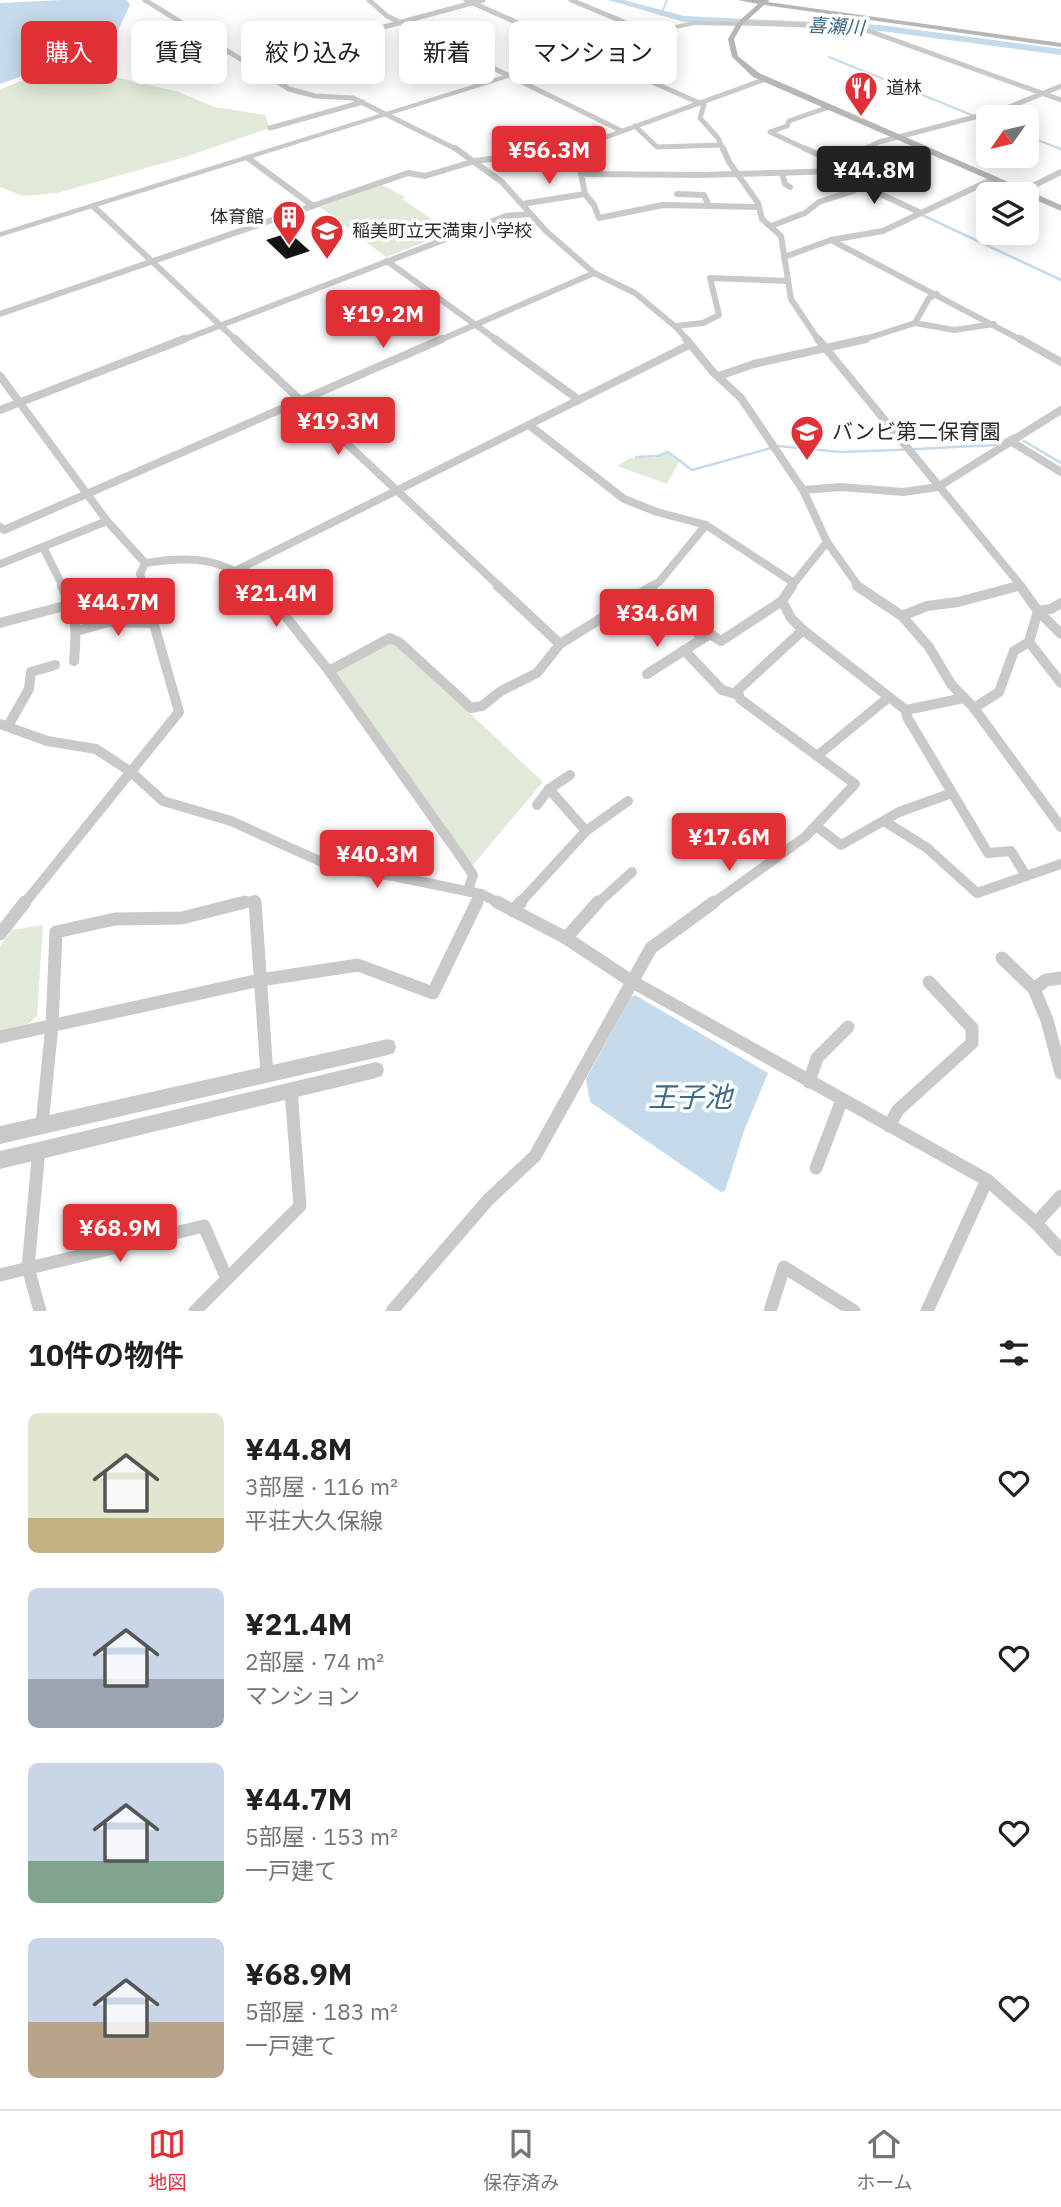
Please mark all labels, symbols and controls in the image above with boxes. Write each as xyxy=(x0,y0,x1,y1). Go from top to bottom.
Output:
water label: 喜瀬川 xyxy=(807,13,867,40)
chip: 購入 xyxy=(21,21,117,84)
chip: 賃貸 xyxy=(131,21,227,84)
chip: 絞り込み xyxy=(241,21,385,84)
chip: 新着 xyxy=(399,21,495,84)
chip: マンション xyxy=(509,21,677,84)
restaurant icon: 道林 xyxy=(842,69,880,118)
place label: 道林 xyxy=(886,76,922,99)
north arrow xyxy=(976,105,1040,168)
map controls xyxy=(976,105,1039,245)
pin: ¥56.3M xyxy=(492,127,606,186)
text: ¥56.3M xyxy=(508,134,590,164)
pin: ¥44.8M xyxy=(817,146,931,206)
text: ¥44.8M xyxy=(833,154,915,184)
button: layers xyxy=(976,182,1039,245)
building icon: 体育館 xyxy=(270,198,308,247)
place label: 体育館 xyxy=(210,205,264,228)
school or university icon: 稲美町立天満東小学校 xyxy=(308,212,346,261)
place label: 稲美町立天満東小学校 xyxy=(352,219,532,242)
pin: ¥19.2M xyxy=(326,290,440,350)
text: ¥19.2M xyxy=(342,298,424,328)
pin: ¥19.3M xyxy=(281,398,395,457)
text: ¥19.3M xyxy=(297,405,379,435)
school or university icon: バンビ第二保育園 xyxy=(788,413,826,462)
place label: バンビ第二保育園 xyxy=(832,417,1001,445)
pin: ¥21.4M xyxy=(219,570,333,629)
text: ¥21.4M xyxy=(235,577,317,607)
pin: ¥44.7M xyxy=(61,578,175,638)
text: ¥44.7M xyxy=(77,586,159,616)
pin: ¥34.6M xyxy=(600,590,714,649)
text: ¥34.6M xyxy=(616,597,698,627)
pin: ¥17.6M xyxy=(672,814,786,873)
text: ¥17.6M xyxy=(688,821,770,851)
pin: ¥40.3M xyxy=(320,830,434,890)
text: ¥40.3M xyxy=(336,838,418,868)
water label: 王子池 xyxy=(648,1078,735,1115)
pin: ¥68.9M xyxy=(63,1204,177,1264)
text: ¥68.9M xyxy=(79,1212,161,1242)
icon: filters xyxy=(995,1334,1033,1372)
text: 10件の物件 xyxy=(28,1335,184,1374)
text: ¥44.8M xyxy=(245,1429,352,1468)
icon: home xyxy=(84,1441,168,1525)
icon: heart xyxy=(995,1464,1033,1502)
text: 3部屋 · 116 m² xyxy=(245,1471,398,1501)
text: 平荘大久保線 xyxy=(245,1505,383,1535)
text: ¥21.4M xyxy=(245,1604,352,1643)
icon: home xyxy=(84,1616,168,1700)
icon: heart xyxy=(995,1639,1033,1677)
text: 2部屋 · 74 m² xyxy=(245,1646,384,1676)
text: マンション xyxy=(245,1680,360,1710)
text: ¥44.7M xyxy=(245,1779,352,1818)
icon: home xyxy=(84,1791,168,1875)
icon: heart xyxy=(995,1814,1033,1852)
text: 5部屋 · 153 m² xyxy=(245,1821,398,1851)
text: 一戸建て xyxy=(245,1855,337,1885)
text: ¥68.9M xyxy=(245,1954,352,1993)
icon: home xyxy=(84,1966,168,2050)
icon: heart xyxy=(995,1989,1033,2027)
text: 5部屋 · 183 m² xyxy=(245,1996,398,2026)
text: 一戸建て xyxy=(245,2030,337,2060)
tab: 地図 xyxy=(148,2125,186,2194)
tab: 保存済み xyxy=(483,2125,559,2194)
tab: ホーム xyxy=(856,2125,913,2194)

